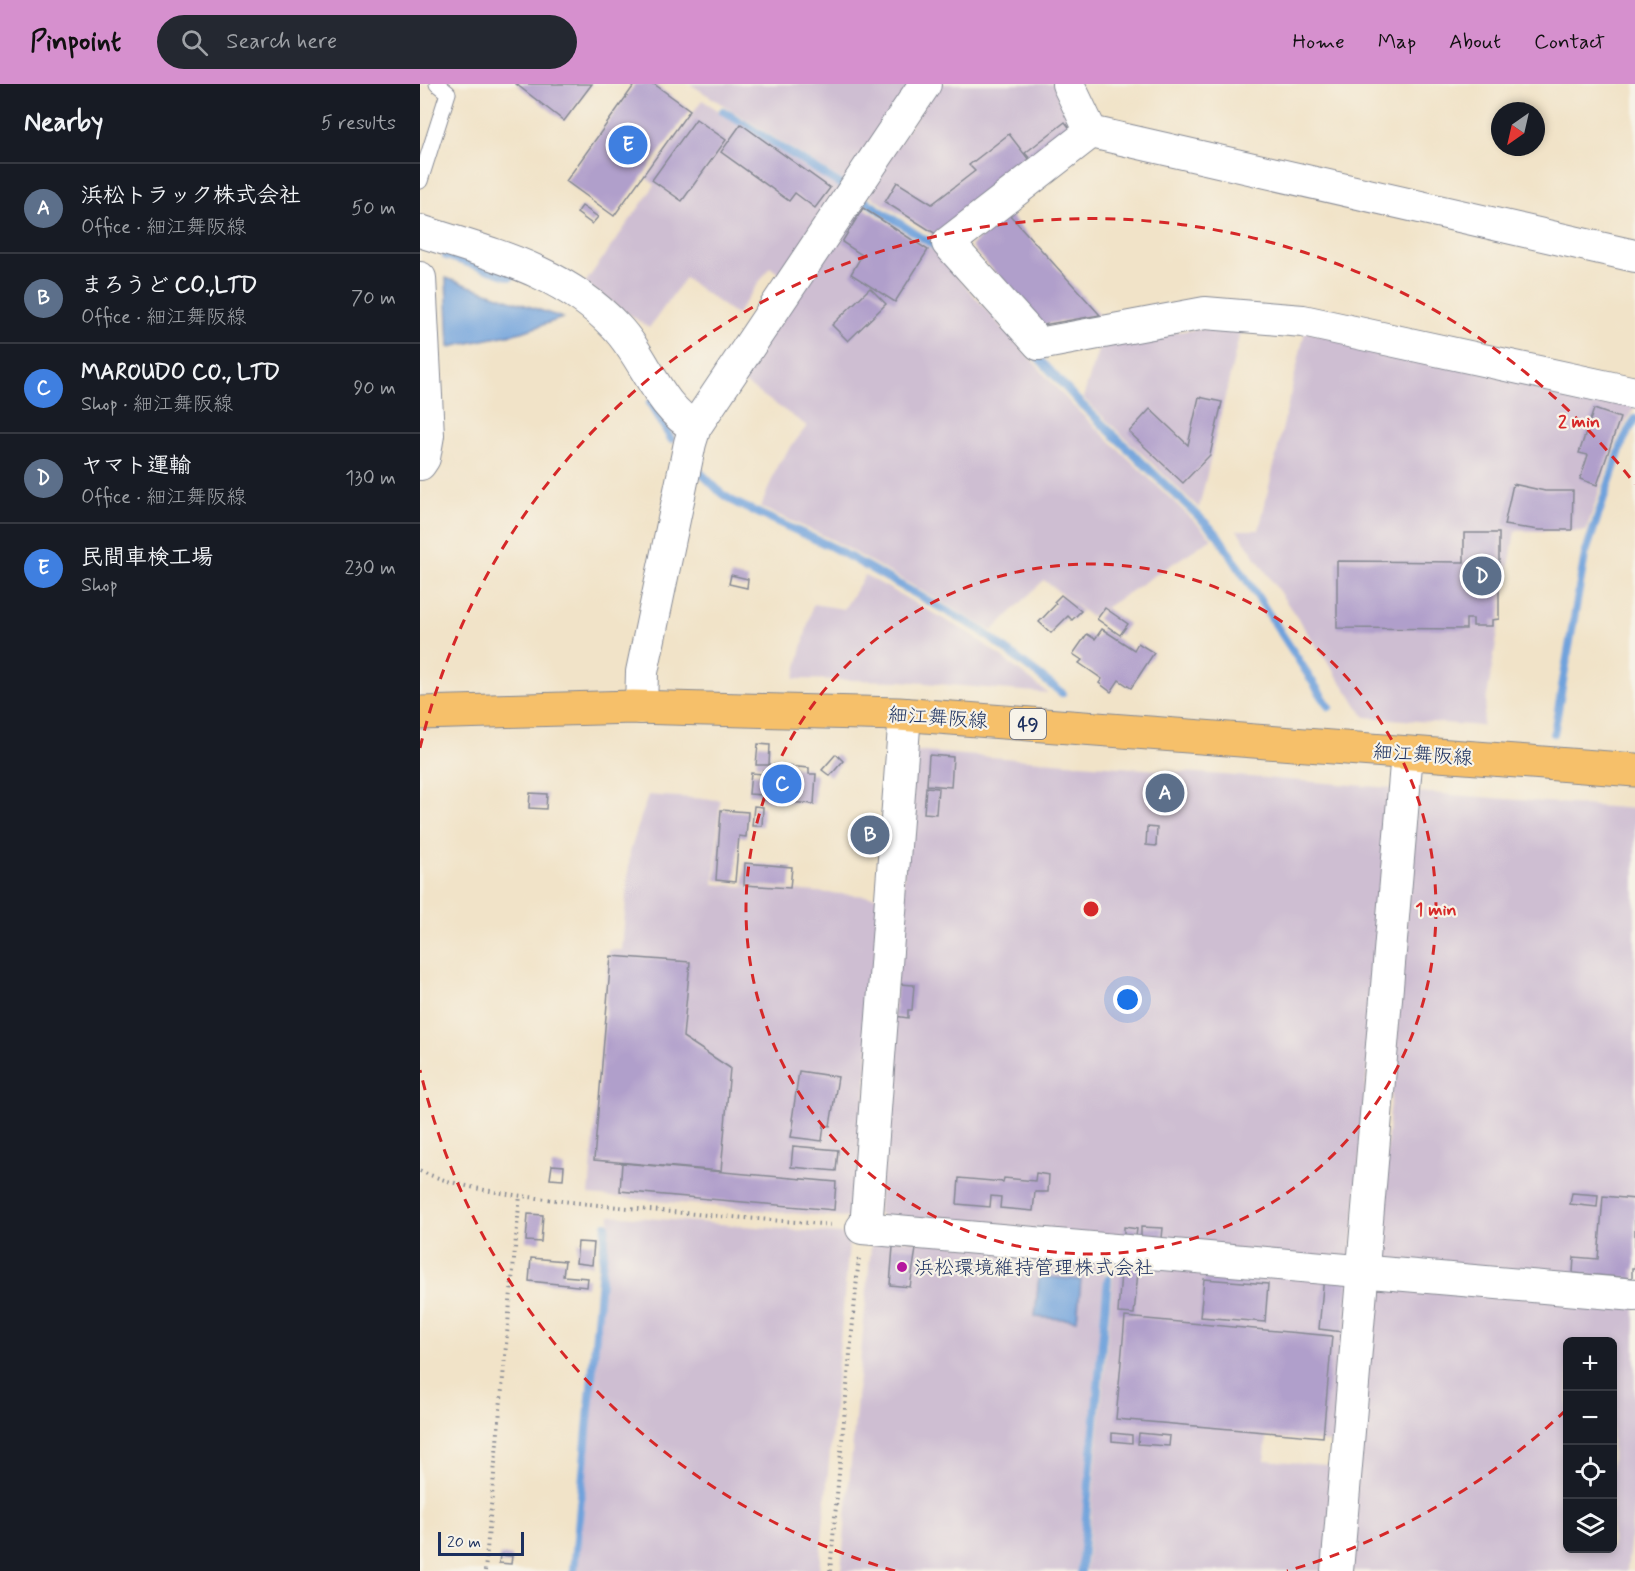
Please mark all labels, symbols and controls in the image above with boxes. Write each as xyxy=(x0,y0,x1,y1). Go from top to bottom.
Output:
search box xyxy=(157,15,577,69)
text: Pinpoint xyxy=(30,24,121,61)
icon: search xyxy=(178,26,211,59)
text: Search here xyxy=(226,28,337,56)
text: Home xyxy=(1293,28,1345,56)
text: Map xyxy=(1378,28,1416,56)
text: About xyxy=(1449,28,1501,56)
text: Contact xyxy=(1534,28,1605,56)
north arrow xyxy=(1491,102,1545,156)
text: Nearby xyxy=(24,106,103,140)
text: 5 results xyxy=(321,110,396,137)
pin: E xyxy=(608,122,648,168)
text: 浜松トラック株式会社 xyxy=(81,182,301,210)
text: A xyxy=(37,195,50,222)
text: 50 m xyxy=(351,195,396,222)
text: Office · 細江舞阪線 xyxy=(81,214,246,241)
text: まろうど CO.,LTD xyxy=(81,272,257,300)
text: B xyxy=(37,285,50,312)
text: 70 m xyxy=(351,285,396,312)
text: Office · 細江舞阪線 xyxy=(81,304,246,331)
text: MAROUDO CO., LTD xyxy=(81,359,280,387)
text: C xyxy=(36,375,51,402)
text: 90 m xyxy=(353,375,396,402)
text: Shop · 細江舞阪線 xyxy=(81,391,233,418)
text: 2 min xyxy=(1558,410,1600,434)
text: ヤマト運輸 xyxy=(81,452,191,480)
text: D xyxy=(37,465,50,492)
text: 130 m xyxy=(345,465,396,492)
text: Office · 細江舞阪線 xyxy=(81,484,246,511)
text: 民間車検工場 xyxy=(81,544,213,572)
pin: D xyxy=(1462,554,1502,598)
text: E xyxy=(38,555,49,582)
text: 230 m xyxy=(344,555,396,582)
text: Shop xyxy=(81,572,118,599)
street label: 細江舞阪線 xyxy=(887,702,989,735)
road number: 49 xyxy=(1010,709,1046,739)
street label: 細江舞阪線 xyxy=(1372,739,1474,772)
pin: C xyxy=(762,762,802,806)
pin: A xyxy=(1146,770,1184,816)
pin: B xyxy=(850,812,890,858)
text: 1 min xyxy=(1415,898,1457,922)
centre of rings xyxy=(1081,899,1101,919)
your location xyxy=(1113,985,1142,1014)
place label: 浜松環境維持管理株式会社 xyxy=(914,1255,1154,1282)
marker: 浜松環境維持管理株式会社 xyxy=(895,1260,909,1274)
map controls xyxy=(1563,1337,1617,1553)
button: + xyxy=(1563,1337,1617,1391)
button: − xyxy=(1563,1391,1617,1445)
button: locate xyxy=(1563,1445,1617,1499)
button: layers xyxy=(1563,1499,1617,1553)
scale bar xyxy=(438,1529,524,1556)
text: 20 m xyxy=(447,1532,481,1553)

